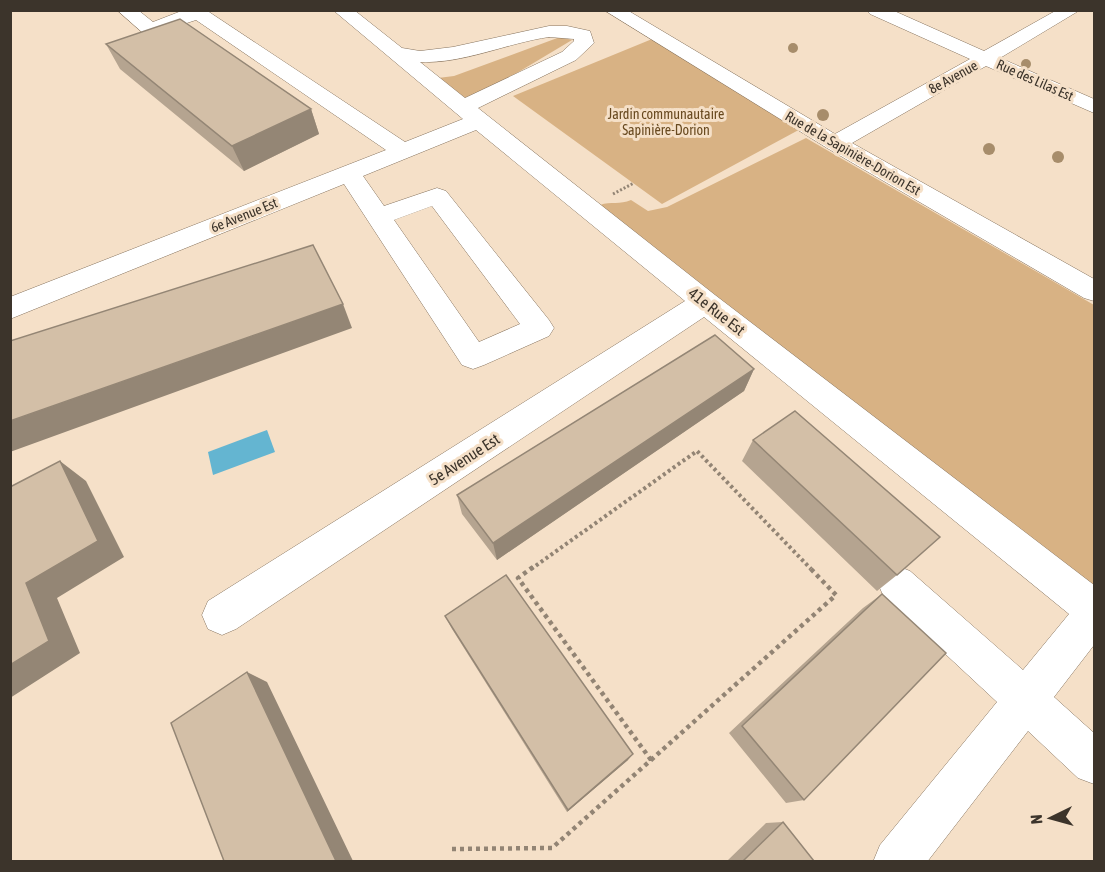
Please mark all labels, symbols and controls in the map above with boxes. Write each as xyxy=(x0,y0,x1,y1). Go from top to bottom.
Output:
street label: Rue des Lilas Est xyxy=(994,56,1076,104)
street label: 8e Avenue xyxy=(926,57,980,97)
park label: Jardin communautaire Sapinière-Dorion xyxy=(608,106,724,138)
street label: Rue de la Sapinière-Dorion Est xyxy=(782,108,924,198)
street label: 6e Avenue Est xyxy=(208,194,280,236)
street label: 41e Rue Est xyxy=(685,283,749,339)
street label: 5e Avenue Est xyxy=(425,429,503,488)
north arrow xyxy=(1021,788,1081,848)
text: N xyxy=(1027,814,1045,825)

